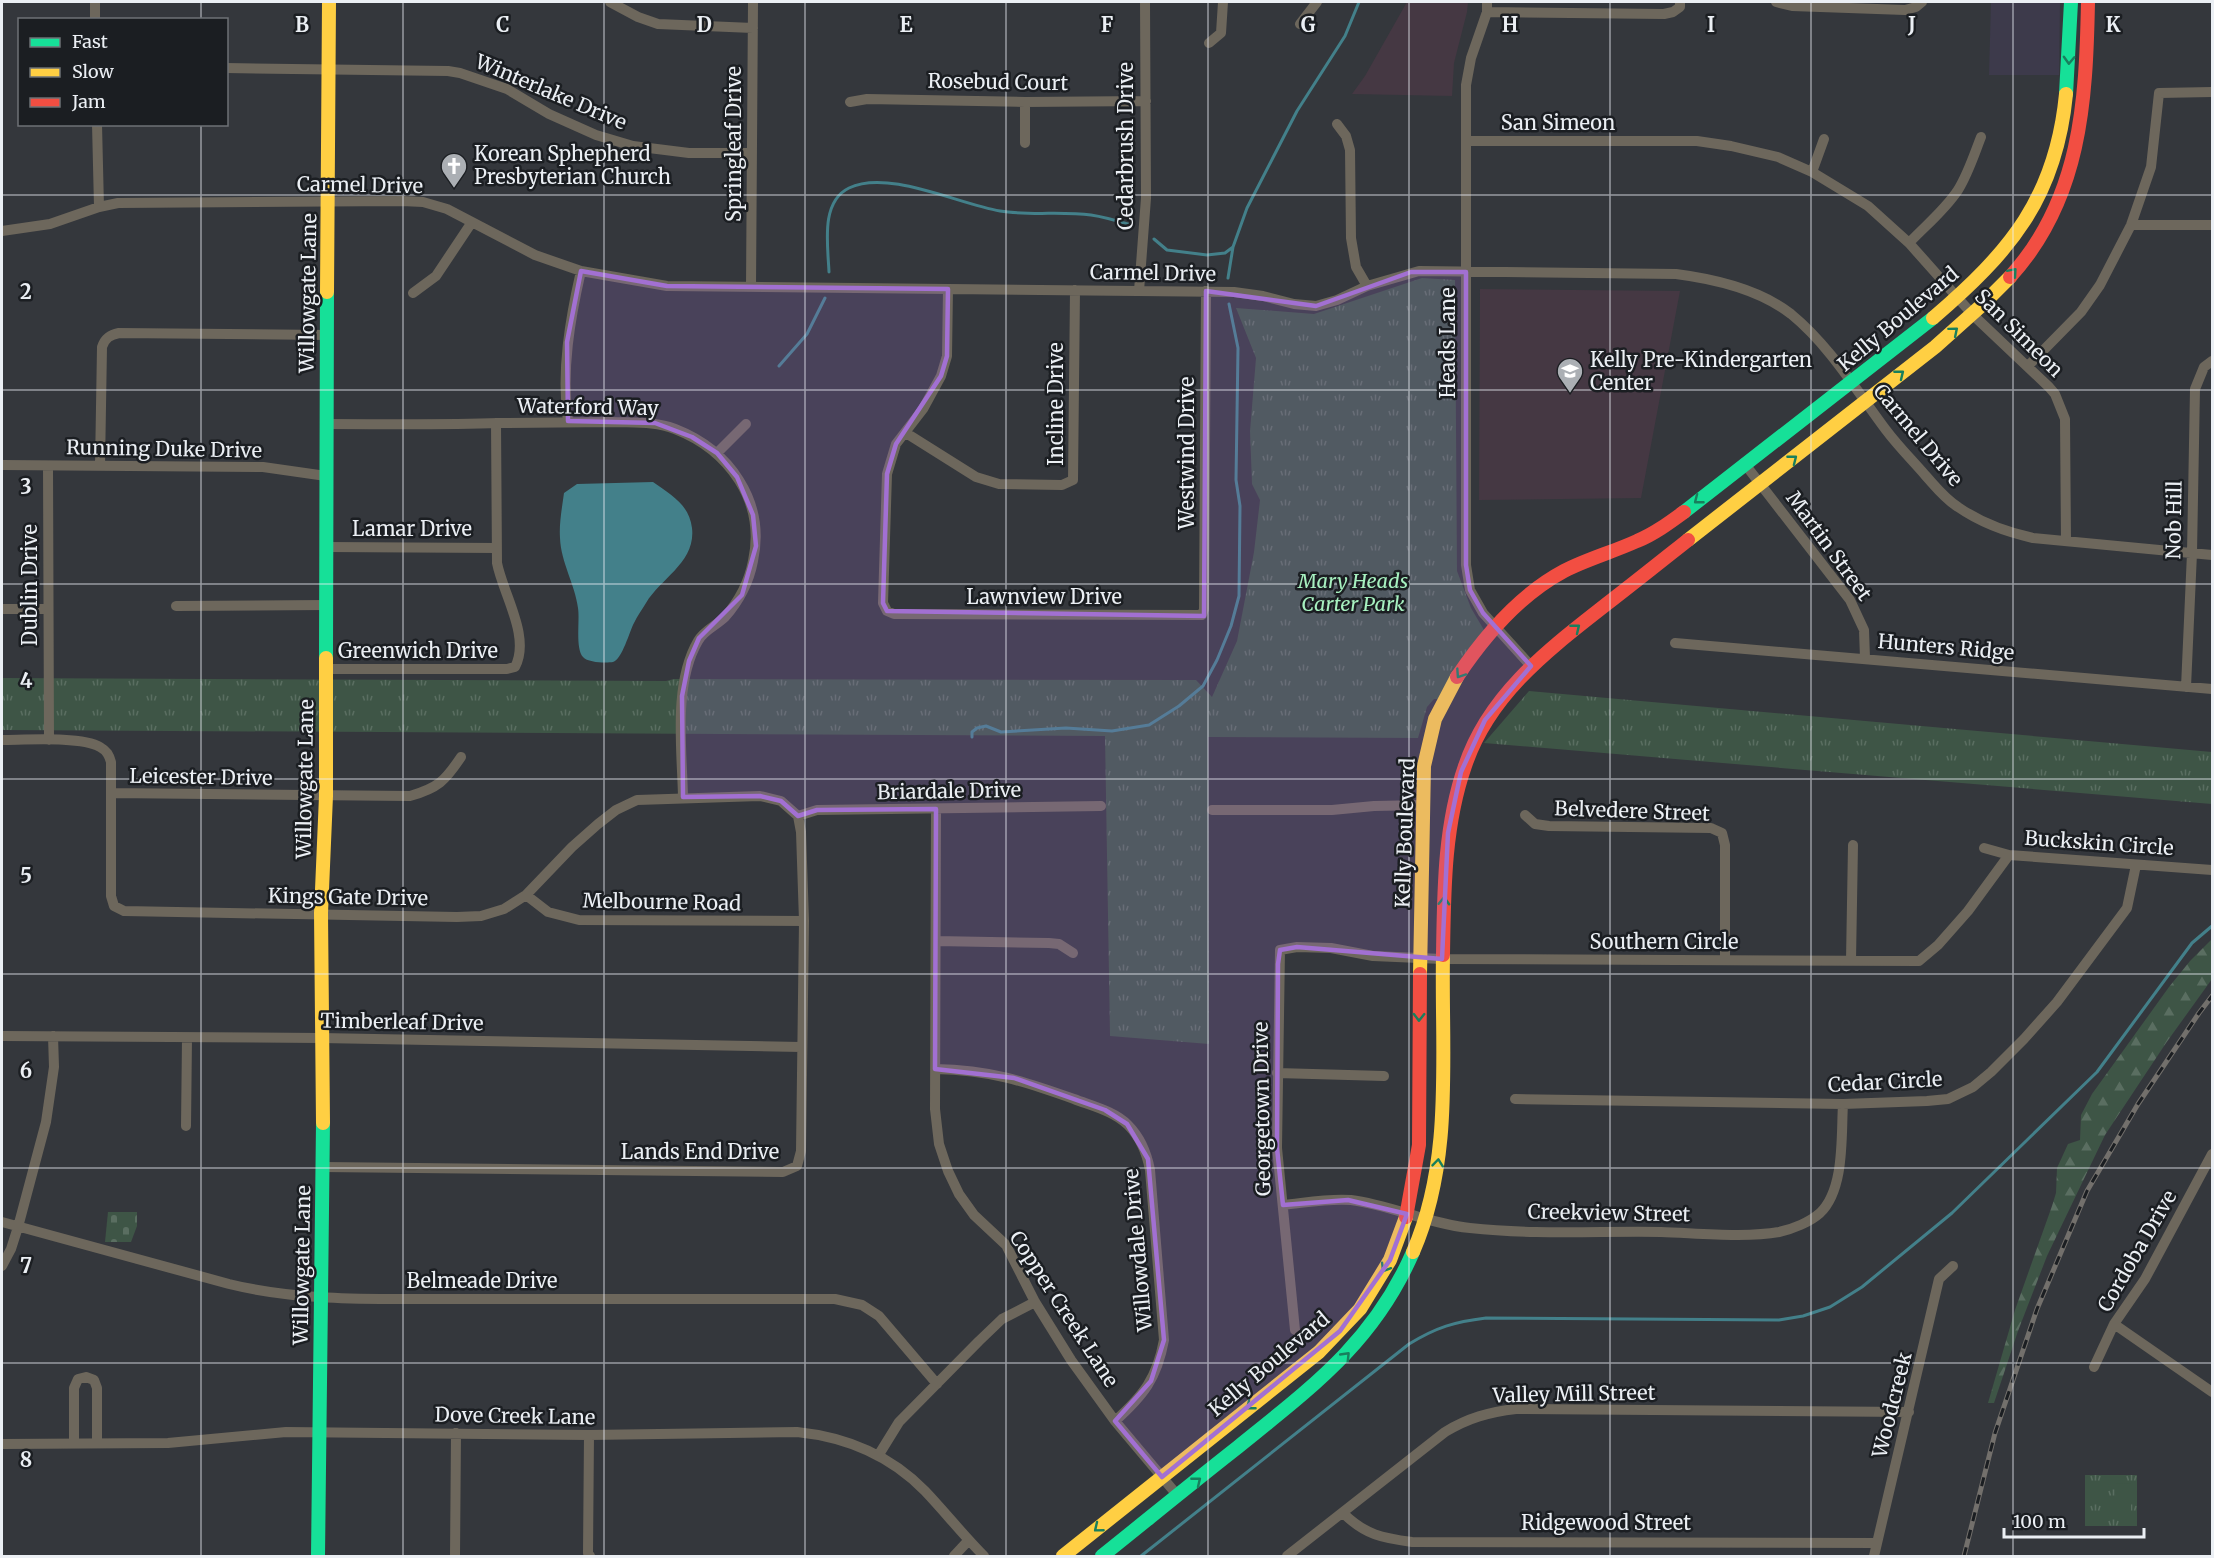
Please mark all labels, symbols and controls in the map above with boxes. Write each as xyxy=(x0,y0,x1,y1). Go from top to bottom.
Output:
text: B xyxy=(295,12,309,37)
text: C xyxy=(496,12,510,37)
text: D xyxy=(696,12,712,37)
text: E xyxy=(899,12,913,37)
text: F xyxy=(1101,12,1114,37)
text: G xyxy=(1301,12,1316,37)
text: H xyxy=(1502,12,1518,37)
text: I xyxy=(1707,12,1715,37)
text: J xyxy=(1907,12,1916,37)
text: K xyxy=(2106,12,2121,37)
legend xyxy=(18,18,228,126)
text: Fast xyxy=(72,30,108,53)
street label: Winterlake Drive xyxy=(471,48,631,135)
one-way arrow xyxy=(2062,55,2075,64)
text: Slow xyxy=(72,60,115,83)
street label: Cedarbrush Drive xyxy=(1113,62,1138,230)
street label: Springleaf Drive xyxy=(721,66,746,222)
street label: Rosebud Court xyxy=(927,68,1069,95)
text: Jam xyxy=(71,90,106,113)
street label: San Simeon xyxy=(1501,110,1615,135)
place label: Korean Sphepherd Presbyterian Church xyxy=(474,141,671,189)
church icon: Korean Sphepherd Presbyterian Church xyxy=(439,151,469,189)
street label: Carmel Drive xyxy=(297,171,423,198)
street label: Willowgate Lane xyxy=(294,213,321,374)
street label: Carmel Drive xyxy=(1090,259,1216,286)
street label: Kelly Boulevard xyxy=(1832,261,1963,376)
one-way arrow xyxy=(2006,268,2017,279)
text: 2 xyxy=(20,279,32,304)
street label: San Simeon xyxy=(1970,283,2069,382)
street label: Heads Lane xyxy=(1435,287,1460,399)
one-way arrow xyxy=(1947,327,1958,338)
street label: Incline Drive xyxy=(1043,342,1068,466)
place label: Kelly Pre-Kindergarten Center xyxy=(1590,347,1812,395)
school or university icon: Kelly Pre-Kindergarten Center xyxy=(1555,356,1585,394)
one-way arrow xyxy=(1893,371,1904,382)
street label: Westwind Drive xyxy=(1174,376,1199,531)
street label: Carmel Drive xyxy=(1868,378,1968,491)
street label: Waterford Way xyxy=(516,393,659,420)
street label: Running Duke Drive xyxy=(66,434,262,463)
one-way arrow xyxy=(1786,455,1797,466)
text: 3 xyxy=(20,474,32,499)
street label: Nob Hill xyxy=(2160,481,2187,559)
street label: Martin Street xyxy=(1781,486,1878,605)
one-way arrow xyxy=(1694,492,1705,503)
street label: Lamar Drive xyxy=(352,516,472,541)
street label: Dublin Drive xyxy=(17,524,42,646)
park label: Mary Heads Carter Park xyxy=(1297,568,1408,616)
street label: Lawnview Drive xyxy=(966,584,1122,609)
one-way arrow xyxy=(1569,624,1580,635)
street label: Hunters Ridge xyxy=(1877,628,2015,665)
street label: Greenwich Drive xyxy=(338,638,498,663)
one-way arrow xyxy=(1456,667,1467,678)
text: 4 xyxy=(20,668,33,693)
street label: Willowgate Lane xyxy=(291,699,318,860)
street label: Kelly Boulevard xyxy=(1389,758,1420,908)
street label: Leicester Drive xyxy=(129,763,273,790)
street label: Briardale Drive xyxy=(877,777,1021,804)
street label: Belvedere Street xyxy=(1554,795,1710,826)
street label: Buckskin Circle xyxy=(2024,825,2174,860)
text: 5 xyxy=(20,863,32,888)
street label: Kings Gate Drive xyxy=(268,883,428,910)
street label: Melbourne Road xyxy=(582,888,742,915)
one-way arrow xyxy=(1438,896,1451,905)
street label: Southern Circle xyxy=(1590,929,1738,954)
street label: Timberleaf Drive xyxy=(320,1008,484,1035)
one-way arrow xyxy=(1413,1012,1426,1021)
street label: Georgetown Drive xyxy=(1247,1022,1276,1196)
text: 6 xyxy=(20,1058,32,1083)
street label: Cedar Circle xyxy=(1827,1066,1943,1097)
street label: Lands End Drive xyxy=(621,1139,779,1164)
one-way arrow xyxy=(1432,1158,1444,1167)
street label: Willowdale Drive xyxy=(1118,1168,1157,1334)
street label: Willowgate Lane xyxy=(288,1185,315,1346)
street label: Cordoba Drive xyxy=(2092,1186,2181,1316)
street label: Creekview Street xyxy=(1528,1199,1691,1226)
street label: Copper Creek Lane xyxy=(1005,1226,1124,1392)
text: 7 xyxy=(20,1253,32,1278)
one-way arrow xyxy=(1381,1262,1393,1272)
street label: Belmeade Drive xyxy=(407,1268,557,1293)
street label: Kelly Boulevard xyxy=(1203,1306,1334,1421)
street label: Woodcreek xyxy=(1866,1349,1917,1461)
one-way arrow xyxy=(1339,1352,1350,1363)
street label: Valley Mill Street xyxy=(1491,1380,1656,1407)
one-way arrow xyxy=(1246,1399,1257,1410)
street label: Dove Creek Lane xyxy=(434,1402,596,1429)
text: 8 xyxy=(20,1447,32,1472)
one-way arrow xyxy=(1190,1477,1201,1488)
scale bar xyxy=(2004,1501,2144,1539)
street label: Ridgewood Street xyxy=(1521,1510,1691,1535)
text: 100 m xyxy=(2013,1510,2066,1533)
one-way arrow xyxy=(1094,1521,1105,1532)

